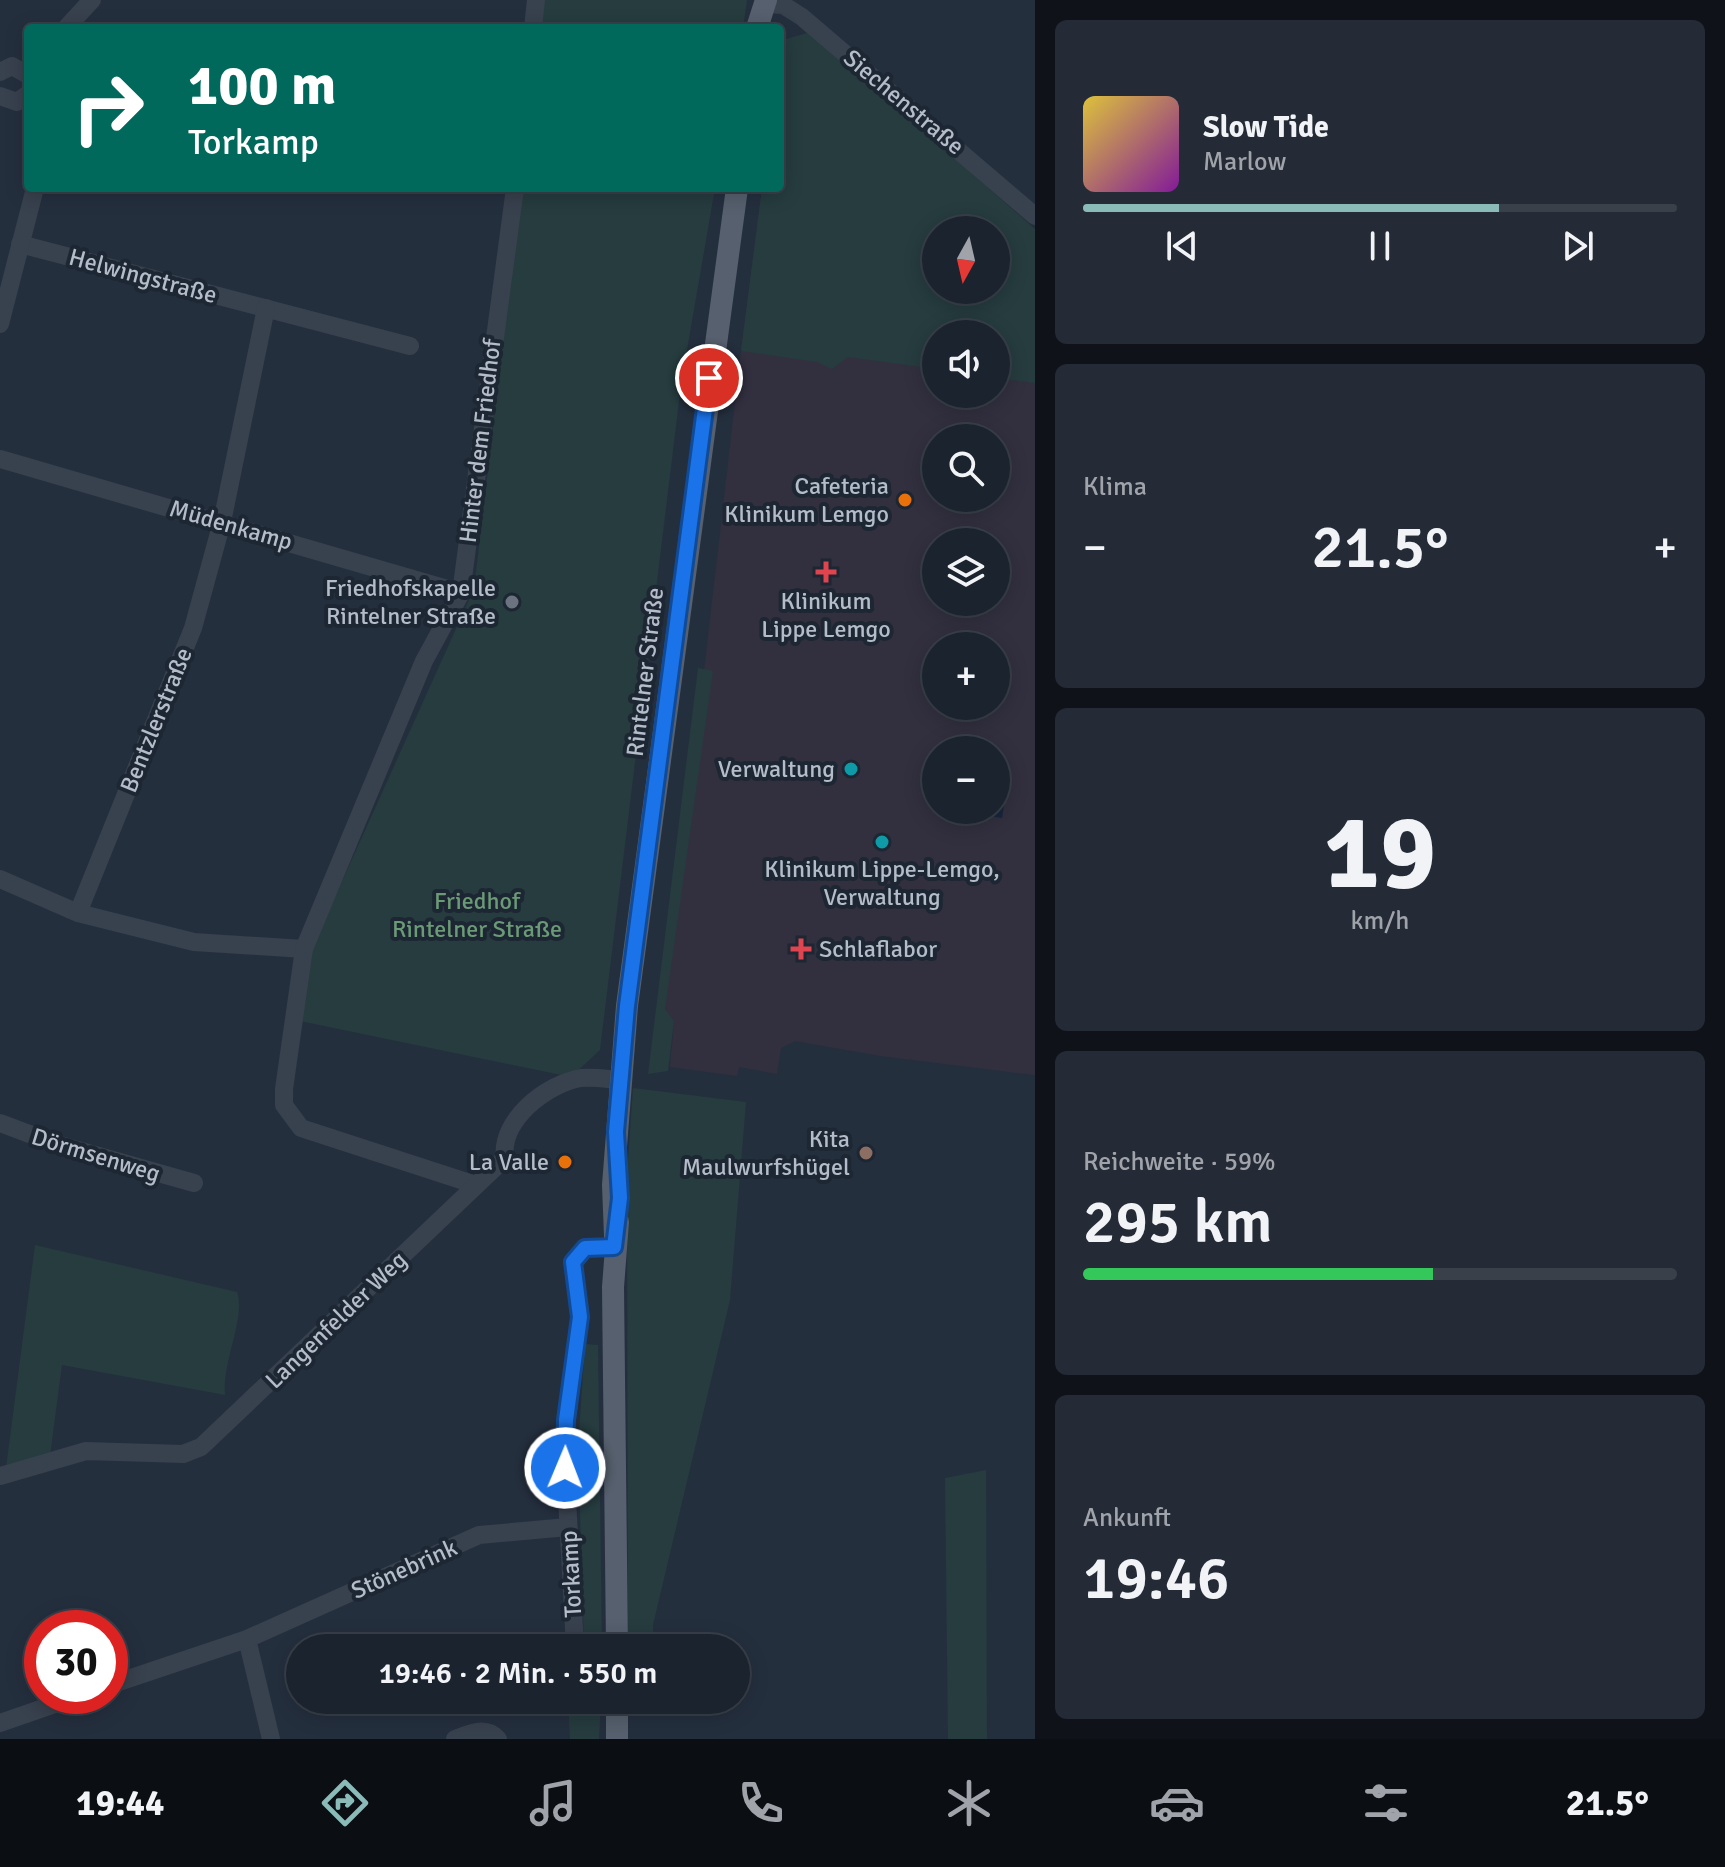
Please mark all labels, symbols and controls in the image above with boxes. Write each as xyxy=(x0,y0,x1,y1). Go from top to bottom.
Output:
street label: Siechenstraße xyxy=(838,43,970,161)
text: 100 m xyxy=(188,51,336,120)
icon: right xyxy=(56,56,160,160)
text: Slow Tide xyxy=(1203,109,1329,146)
text: Torkamp xyxy=(188,120,319,165)
text: Marlow xyxy=(1203,146,1286,178)
north arrow xyxy=(922,216,1010,304)
map controls xyxy=(922,216,1010,824)
icon: previous xyxy=(1160,224,1204,268)
icon: pause xyxy=(1358,224,1402,268)
icon: next xyxy=(1556,224,1600,268)
street label: Helwingstraße xyxy=(66,242,220,310)
button: sound xyxy=(922,320,1010,408)
street label: Hinter dem Friedhof xyxy=(453,336,508,545)
pin xyxy=(675,344,743,412)
icon: arrive xyxy=(687,356,731,400)
button: search xyxy=(922,424,1010,512)
place label: Cafeteria Klinikum Lemgo xyxy=(724,471,889,529)
text: Klima xyxy=(1083,471,1147,503)
marker: Cafeteria Klinikum Lemgo xyxy=(896,491,914,509)
street label: Müdenkamp xyxy=(166,493,296,557)
text: 21.5° xyxy=(1312,511,1448,585)
text: − xyxy=(1083,521,1107,575)
text: + xyxy=(1653,521,1677,575)
button: layers xyxy=(922,528,1010,616)
marker: Klinikum Lippe Lemgo xyxy=(815,561,837,583)
place label: Friedhofskapelle Rintelner Straße xyxy=(325,573,496,631)
street label: Rintelner Straße xyxy=(620,586,670,758)
place label: Klinikum Lippe Lemgo xyxy=(761,586,891,644)
marker: Friedhofskapelle Rintelner Straße xyxy=(503,593,521,611)
button: + xyxy=(922,632,1010,720)
street label: Bentzlerstraße xyxy=(113,643,199,797)
button: − xyxy=(922,736,1010,824)
place label: Verwaltung xyxy=(718,754,835,784)
marker: Verwaltung xyxy=(842,760,860,778)
text: 19 xyxy=(1324,789,1436,917)
marker: Klinikum Lippe-Lemgo, Verwaltung xyxy=(873,833,891,851)
place label: Klinikum Lippe-Lemgo, Verwaltung xyxy=(764,854,1000,912)
park label: Friedhof Rintelner Straße xyxy=(392,886,562,944)
text: km/h xyxy=(1351,905,1409,937)
place label: Schlaflabor xyxy=(819,934,937,964)
marker: Schlaflabor xyxy=(790,938,812,960)
street label: Dörmsenweg xyxy=(28,1121,164,1189)
place label: Kita Maulwurfshügel xyxy=(682,1124,850,1182)
marker: Kita Maulwurfshügel xyxy=(857,1144,875,1162)
text: Reichweite · 59% xyxy=(1083,1146,1276,1178)
place label: La Valle xyxy=(469,1147,549,1177)
marker: La Valle xyxy=(556,1153,574,1171)
text: 295 km xyxy=(1083,1186,1272,1260)
street label: Langenfelder Weg xyxy=(259,1245,413,1395)
position arrow xyxy=(523,1426,607,1510)
text: Ankunft xyxy=(1083,1502,1171,1534)
street label: Torkamp xyxy=(554,1530,588,1618)
street label: Stönebrink xyxy=(346,1532,462,1606)
text: 19:46 xyxy=(1083,1542,1230,1616)
speed limit sign: 30 xyxy=(24,1610,128,1714)
text: 19:46 · 2 Min. · 550 m xyxy=(379,1655,657,1692)
icon: directions xyxy=(317,1775,373,1831)
icon: music xyxy=(525,1775,581,1831)
icon: phone xyxy=(733,1775,789,1831)
icon: climate xyxy=(941,1775,997,1831)
icon: car xyxy=(1149,1775,1205,1831)
icon: filters xyxy=(1358,1775,1414,1831)
text: 19:44 xyxy=(76,1781,164,1826)
text: 21.5° xyxy=(1566,1781,1649,1826)

